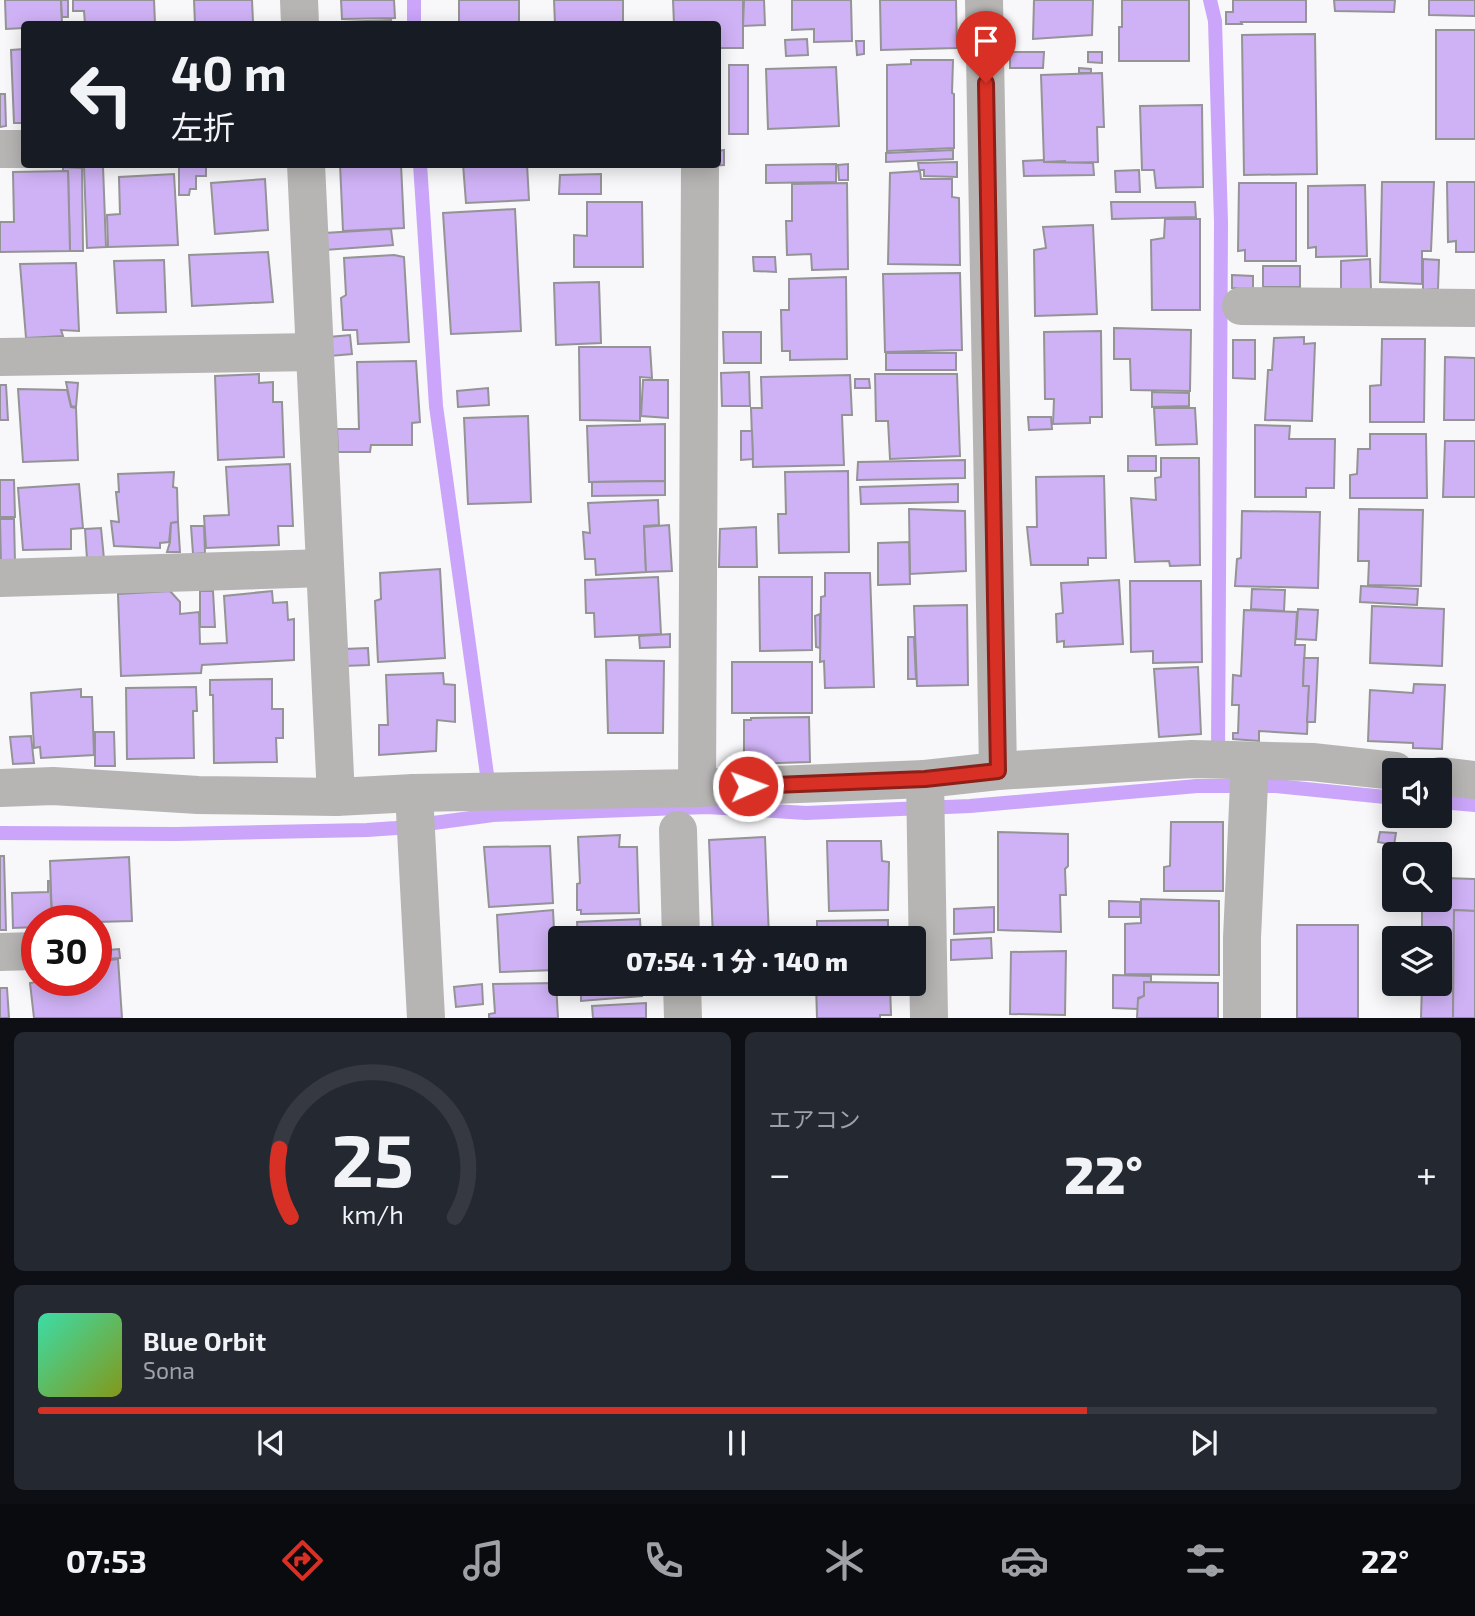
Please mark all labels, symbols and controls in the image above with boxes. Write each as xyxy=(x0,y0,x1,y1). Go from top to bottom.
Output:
pin xyxy=(956,11,1016,83)
icon: arrive xyxy=(967,22,1005,60)
text: 40 m xyxy=(171,42,287,101)
icon: left xyxy=(56,49,147,140)
text: 左折 xyxy=(171,107,235,145)
position arrow xyxy=(711,749,785,823)
map controls xyxy=(1382,758,1452,996)
button: sound xyxy=(1382,758,1452,828)
button: search xyxy=(1382,842,1452,912)
speed limit sign: 30 xyxy=(21,905,112,996)
button: layers xyxy=(1382,926,1452,996)
text: 07:54 · 1 分 · 140 m xyxy=(626,945,848,976)
text: エアコン xyxy=(769,1105,861,1133)
text: 25 xyxy=(331,1115,413,1203)
text: 22° xyxy=(1064,1142,1143,1204)
text: − xyxy=(769,1150,791,1196)
text: + xyxy=(1416,1150,1437,1196)
text: km/h xyxy=(341,1199,403,1229)
text: Blue Orbit xyxy=(143,1325,266,1356)
text: Sona xyxy=(143,1356,195,1384)
icon: previous xyxy=(252,1424,290,1462)
icon: pause xyxy=(718,1424,756,1462)
icon: next xyxy=(1185,1424,1223,1462)
icon: directions xyxy=(278,1536,327,1585)
icon: music xyxy=(459,1536,508,1585)
icon: phone xyxy=(639,1536,688,1585)
icon: climate xyxy=(820,1536,869,1585)
icon: car xyxy=(1000,1536,1049,1585)
icon: filters xyxy=(1181,1536,1230,1585)
text: 07:53 xyxy=(66,1541,147,1579)
text: 22° xyxy=(1361,1541,1409,1579)

